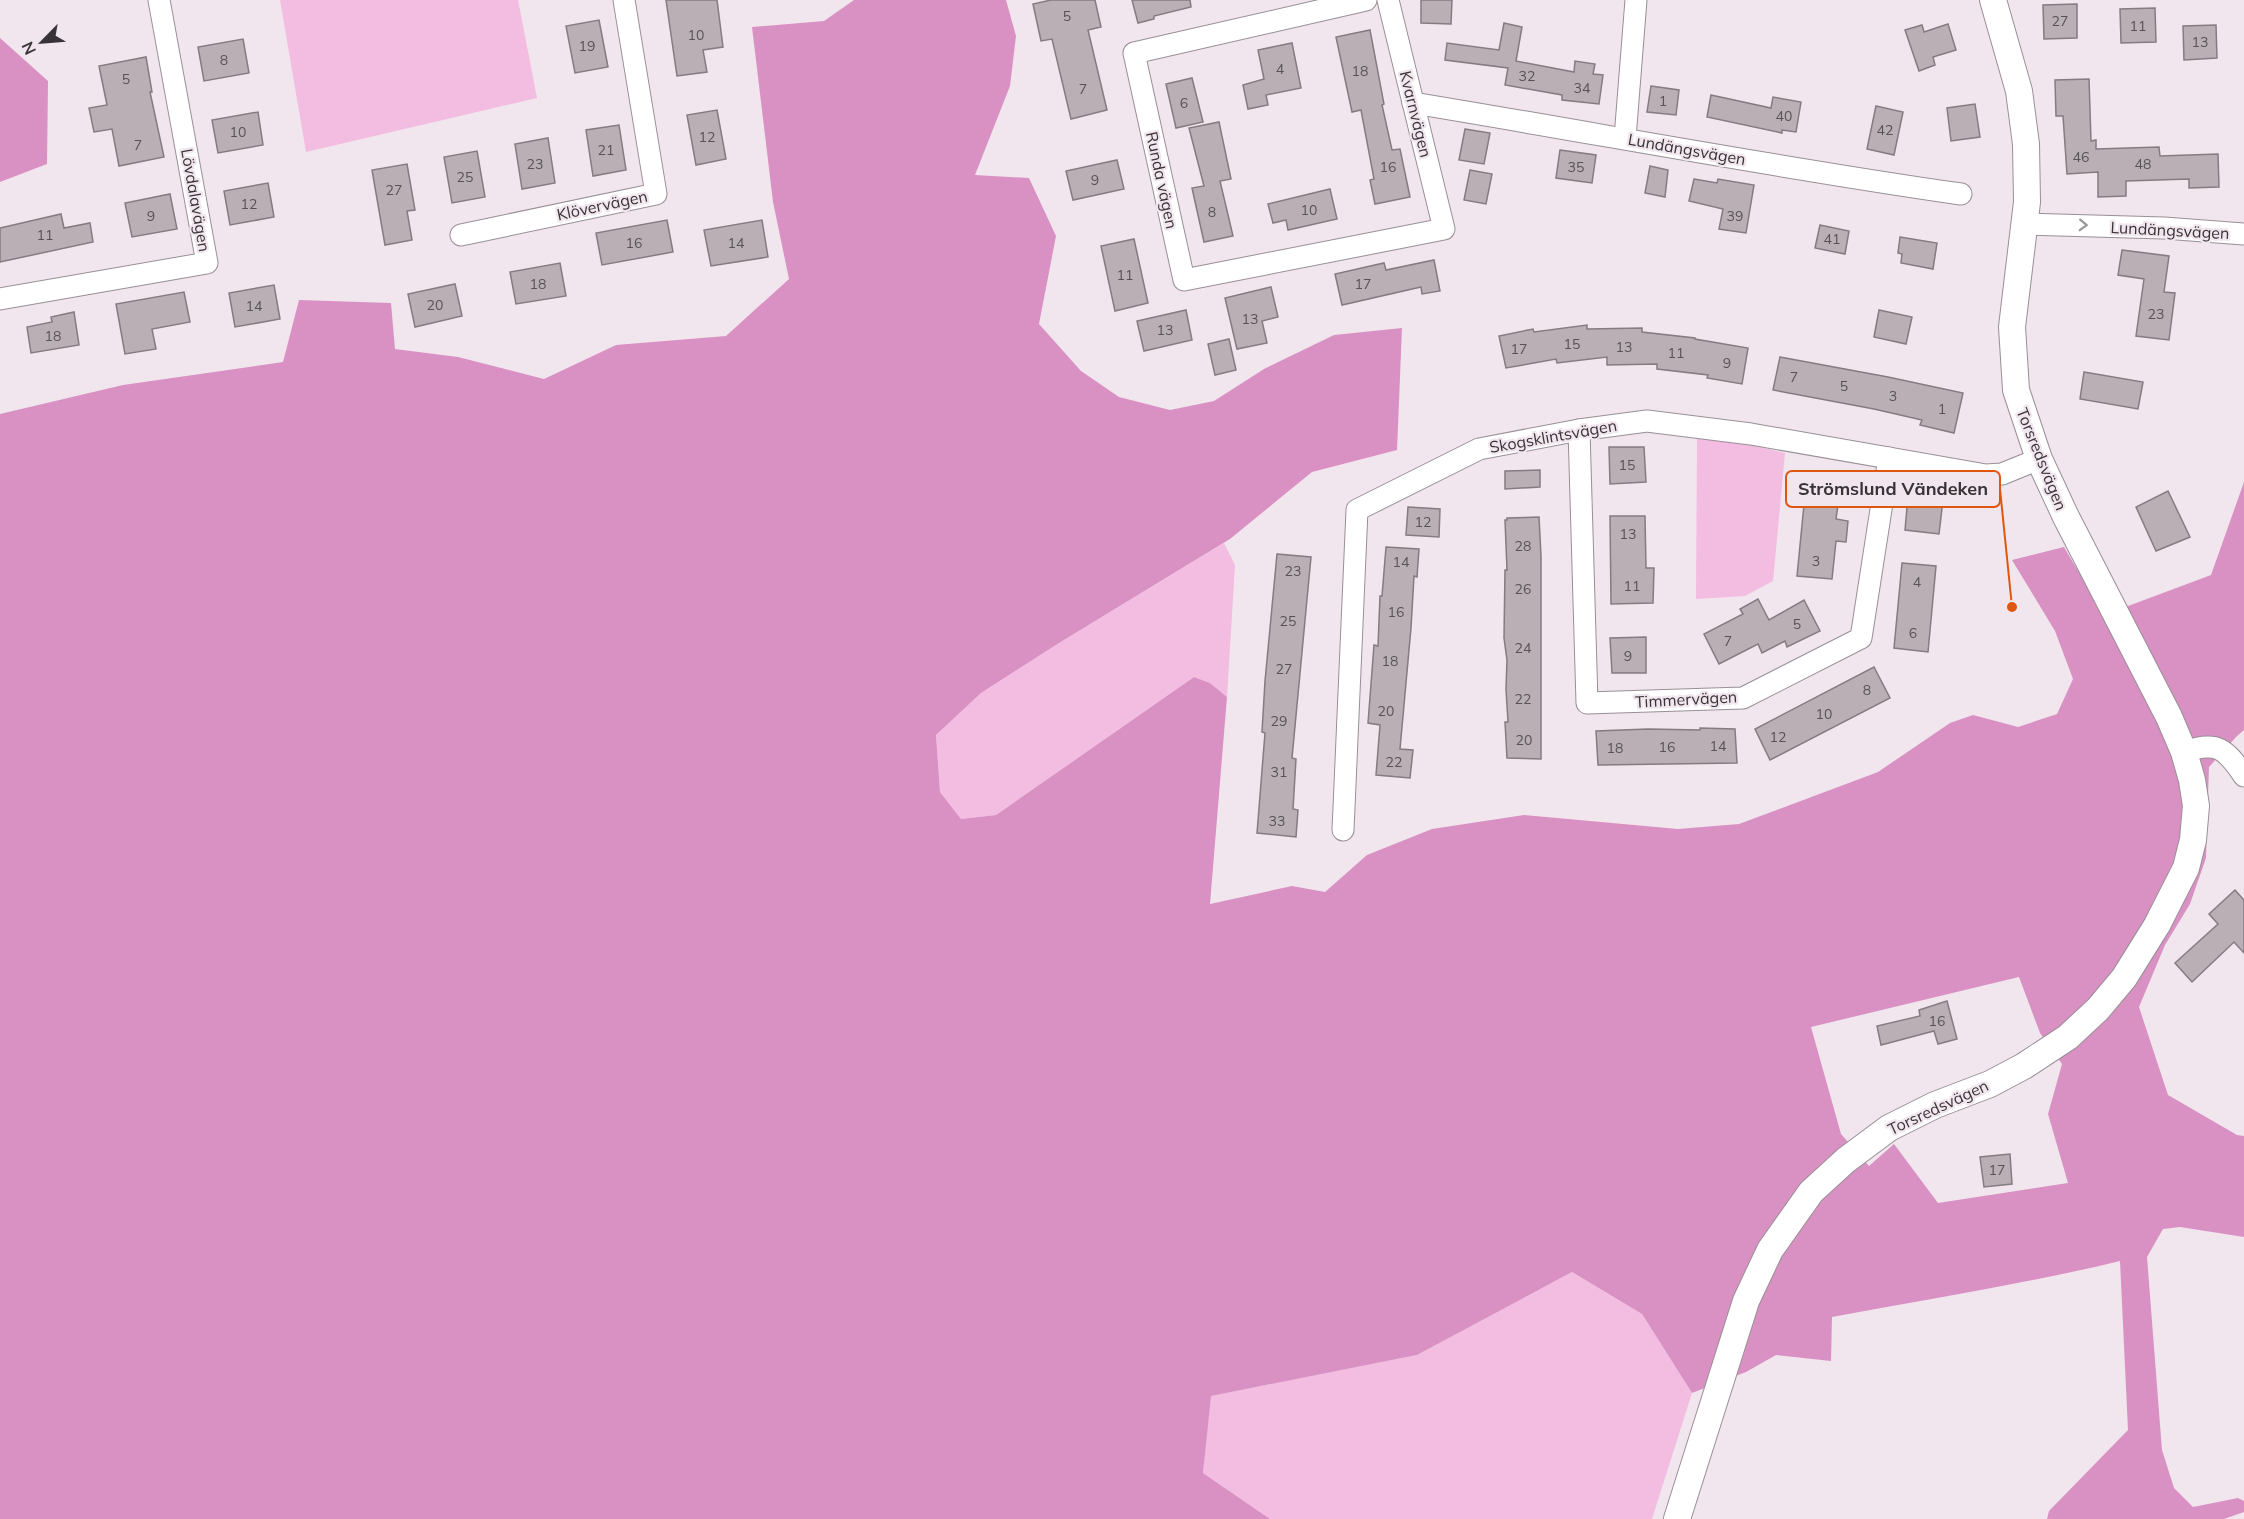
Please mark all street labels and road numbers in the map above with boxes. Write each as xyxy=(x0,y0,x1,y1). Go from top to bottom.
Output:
street label: Kvarnvägen xyxy=(1396,69,1436,159)
street label: Lundängsvägen xyxy=(1627,129,1747,169)
street label: Runda vägen xyxy=(1142,130,1182,230)
street label: Lövdalavägen xyxy=(177,147,215,253)
street label: Klövervägen xyxy=(555,186,649,224)
street label: Lundängsvägen xyxy=(2110,217,2230,243)
street label: Torsredsvägen xyxy=(2012,405,2072,513)
street label: Skogsklintsvägen xyxy=(1488,415,1618,457)
street label: Timmervägen xyxy=(1634,686,1738,712)
street label: Torsredsvägen xyxy=(1884,1075,1992,1139)

